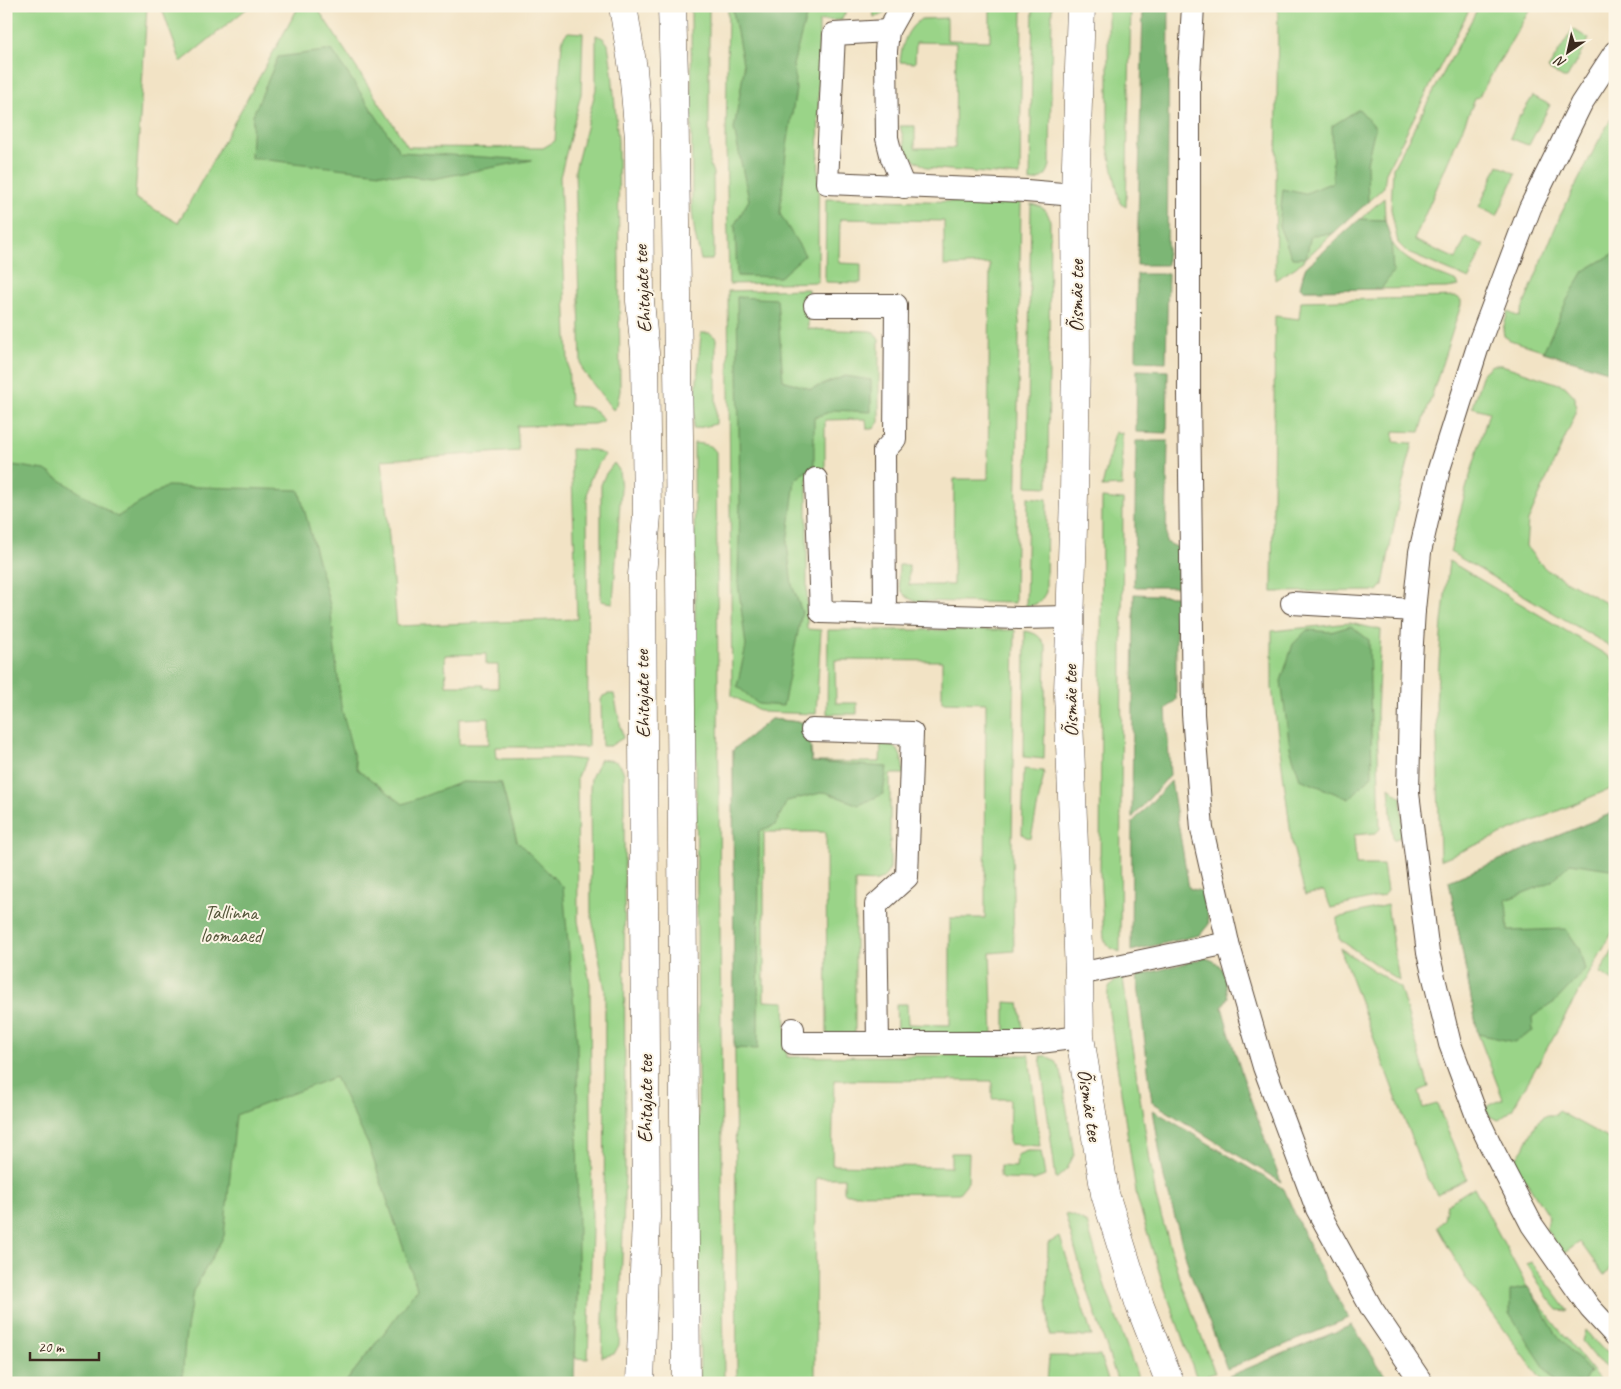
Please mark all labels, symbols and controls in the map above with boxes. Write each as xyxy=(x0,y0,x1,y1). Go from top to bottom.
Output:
north arrow xyxy=(1544,28,1594,78)
text: N xyxy=(1551,52,1569,72)
street label: Ehitajate tee xyxy=(628,243,657,334)
street label: Õismäe tee xyxy=(1064,258,1089,332)
street label: Ehitajate tee xyxy=(629,648,656,738)
street label: Õismäe tee xyxy=(1057,663,1084,737)
park label: Tallinna loomaaed xyxy=(200,900,265,948)
street label: Ehitajate tee xyxy=(633,1053,658,1143)
street label: Õismäe tee xyxy=(1071,1067,1108,1144)
scale bar xyxy=(30,1329,99,1361)
text: 20 m xyxy=(38,1338,65,1357)

